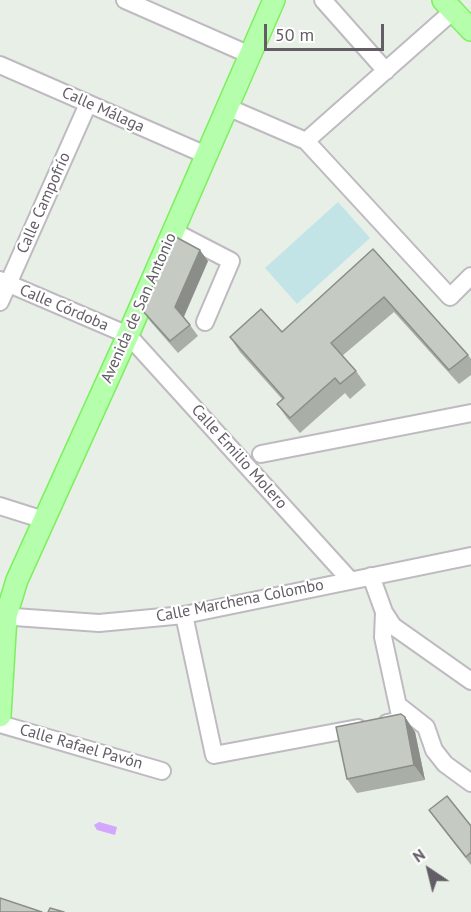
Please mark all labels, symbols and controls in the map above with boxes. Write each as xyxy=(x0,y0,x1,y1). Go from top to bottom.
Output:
scale bar xyxy=(267,12,387,50)
text: 50 m xyxy=(275,23,314,46)
street label: Calle Málaga xyxy=(59,83,147,137)
street label: Calle Campofrío xyxy=(13,149,75,257)
street label: Avenida de San Antonio xyxy=(97,230,181,386)
street label: Calle Córdoba xyxy=(17,281,111,335)
street label: Calle Emilio Molero xyxy=(187,401,291,513)
street label: Calle Marchena Colombo xyxy=(155,575,325,627)
street label: Calle Rafael Pavón xyxy=(17,720,145,774)
north arrow xyxy=(399,840,459,900)
text: N xyxy=(409,844,429,866)

